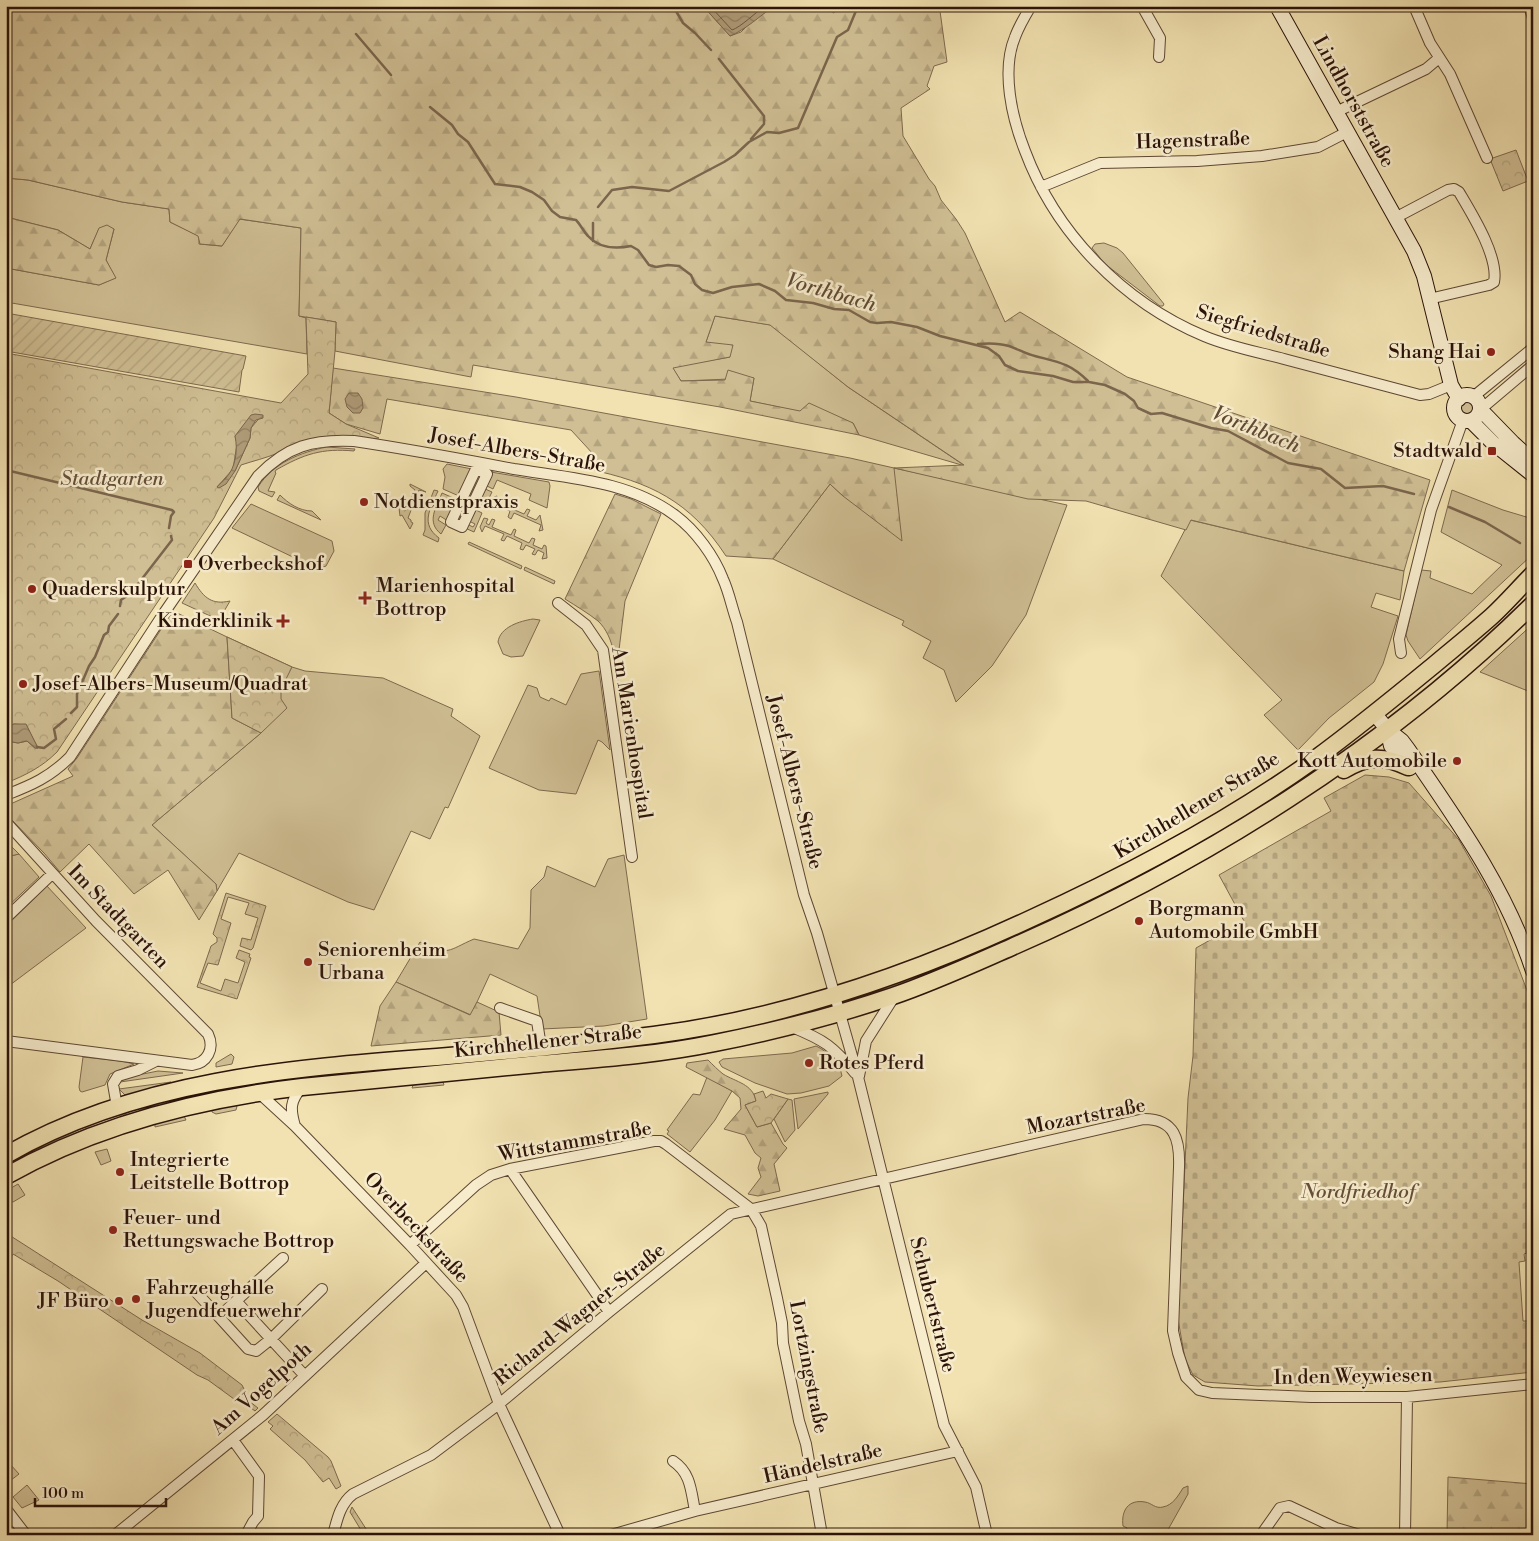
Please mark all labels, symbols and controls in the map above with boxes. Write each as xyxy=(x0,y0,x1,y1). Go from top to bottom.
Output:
street label: Lindhorststraße xyxy=(1306,32,1400,172)
street label: Hagenstraße xyxy=(1135,127,1251,155)
water label: Vorthbach xyxy=(783,268,879,318)
street label: Siegfriedstraße xyxy=(1193,300,1333,364)
place label: Shang Hai xyxy=(1388,340,1481,365)
marker: Shang Hai xyxy=(1485,346,1497,358)
water label: Vorthbach xyxy=(1208,401,1304,459)
street label: Josef-Albers-Straße xyxy=(426,423,607,479)
place label: Stadtwald xyxy=(1393,439,1483,464)
marker: Stadtwald xyxy=(1486,445,1498,457)
park label: Stadtgarten xyxy=(60,467,164,492)
place label: Notdienstpraxis xyxy=(374,490,519,515)
marker: Notdienstpraxis xyxy=(358,496,370,508)
place label: Overbeckshof xyxy=(198,552,324,577)
marker: Overbeckshof xyxy=(182,558,194,570)
place label: Marienhospital Bottrop xyxy=(375,574,515,622)
place label: Quaderskulptur xyxy=(42,577,185,602)
marker: Quaderskulptur xyxy=(26,583,38,595)
marker: Marienhospital Bottrop xyxy=(358,591,372,605)
place label: Kinderklinik xyxy=(157,609,274,634)
marker: Kinderklinik xyxy=(276,614,290,628)
street label: Am Marienhospital xyxy=(605,644,657,821)
place label: Josef-Albers-Museum/Quadrat xyxy=(32,672,308,697)
marker: Josef-Albers-Museum/Quadrat xyxy=(17,678,29,690)
street label: Josef-Albers-Straße xyxy=(760,691,828,872)
street label: Kirchhellener Straße xyxy=(1110,747,1284,865)
place label: Kott Automobile xyxy=(1297,749,1447,774)
marker: Kott Automobile xyxy=(1451,755,1463,767)
street label: Im Stadtgarten xyxy=(62,860,174,974)
place label: Borgmann Automobile GmbH xyxy=(1148,897,1319,945)
marker: Borgmann Automobile GmbH xyxy=(1133,915,1145,927)
place label: Seniorenheim Urbana xyxy=(318,938,446,986)
marker: Seniorenheim Urbana xyxy=(302,956,314,968)
street label: Kirchhellener Straße xyxy=(453,1020,643,1064)
place label: Rotes Pferd xyxy=(819,1051,925,1076)
marker: Rotes Pferd xyxy=(803,1057,815,1069)
street label: Mozartstraße xyxy=(1024,1093,1148,1141)
street label: Wittstammstraße xyxy=(495,1116,654,1168)
place label: Integrierte Leitstelle Bottrop xyxy=(130,1148,289,1196)
marker: Integrierte Leitstelle Bottrop xyxy=(114,1166,126,1178)
street label: Overbeckstraße xyxy=(358,1167,474,1289)
park label: Nordfriedhof xyxy=(1300,1180,1420,1205)
place label: Feuer- und Rettungswache Bottrop xyxy=(123,1206,334,1254)
marker: Feuer- und Rettungswache Bottrop xyxy=(107,1224,119,1236)
street label: Schubertstraße xyxy=(903,1235,961,1375)
street label: Richard-Wagner-Straße xyxy=(489,1238,671,1392)
place label: Fahrzeughalle Jugendfeuerwehr xyxy=(145,1276,302,1324)
place label: JF Büro xyxy=(36,1289,109,1314)
marker: Fahrzeughalle Jugendfeuerwehr xyxy=(130,1293,142,1305)
marker: JF Büro xyxy=(113,1295,125,1307)
street label: Lortzingstraße xyxy=(783,1298,833,1436)
street label: Am Vogelpoth xyxy=(206,1337,318,1441)
street label: In den Weywiesen xyxy=(1273,1363,1433,1391)
street label: Händelstraße xyxy=(761,1438,885,1490)
scale bar xyxy=(35,1476,166,1508)
text: 100 m xyxy=(42,1484,84,1503)

